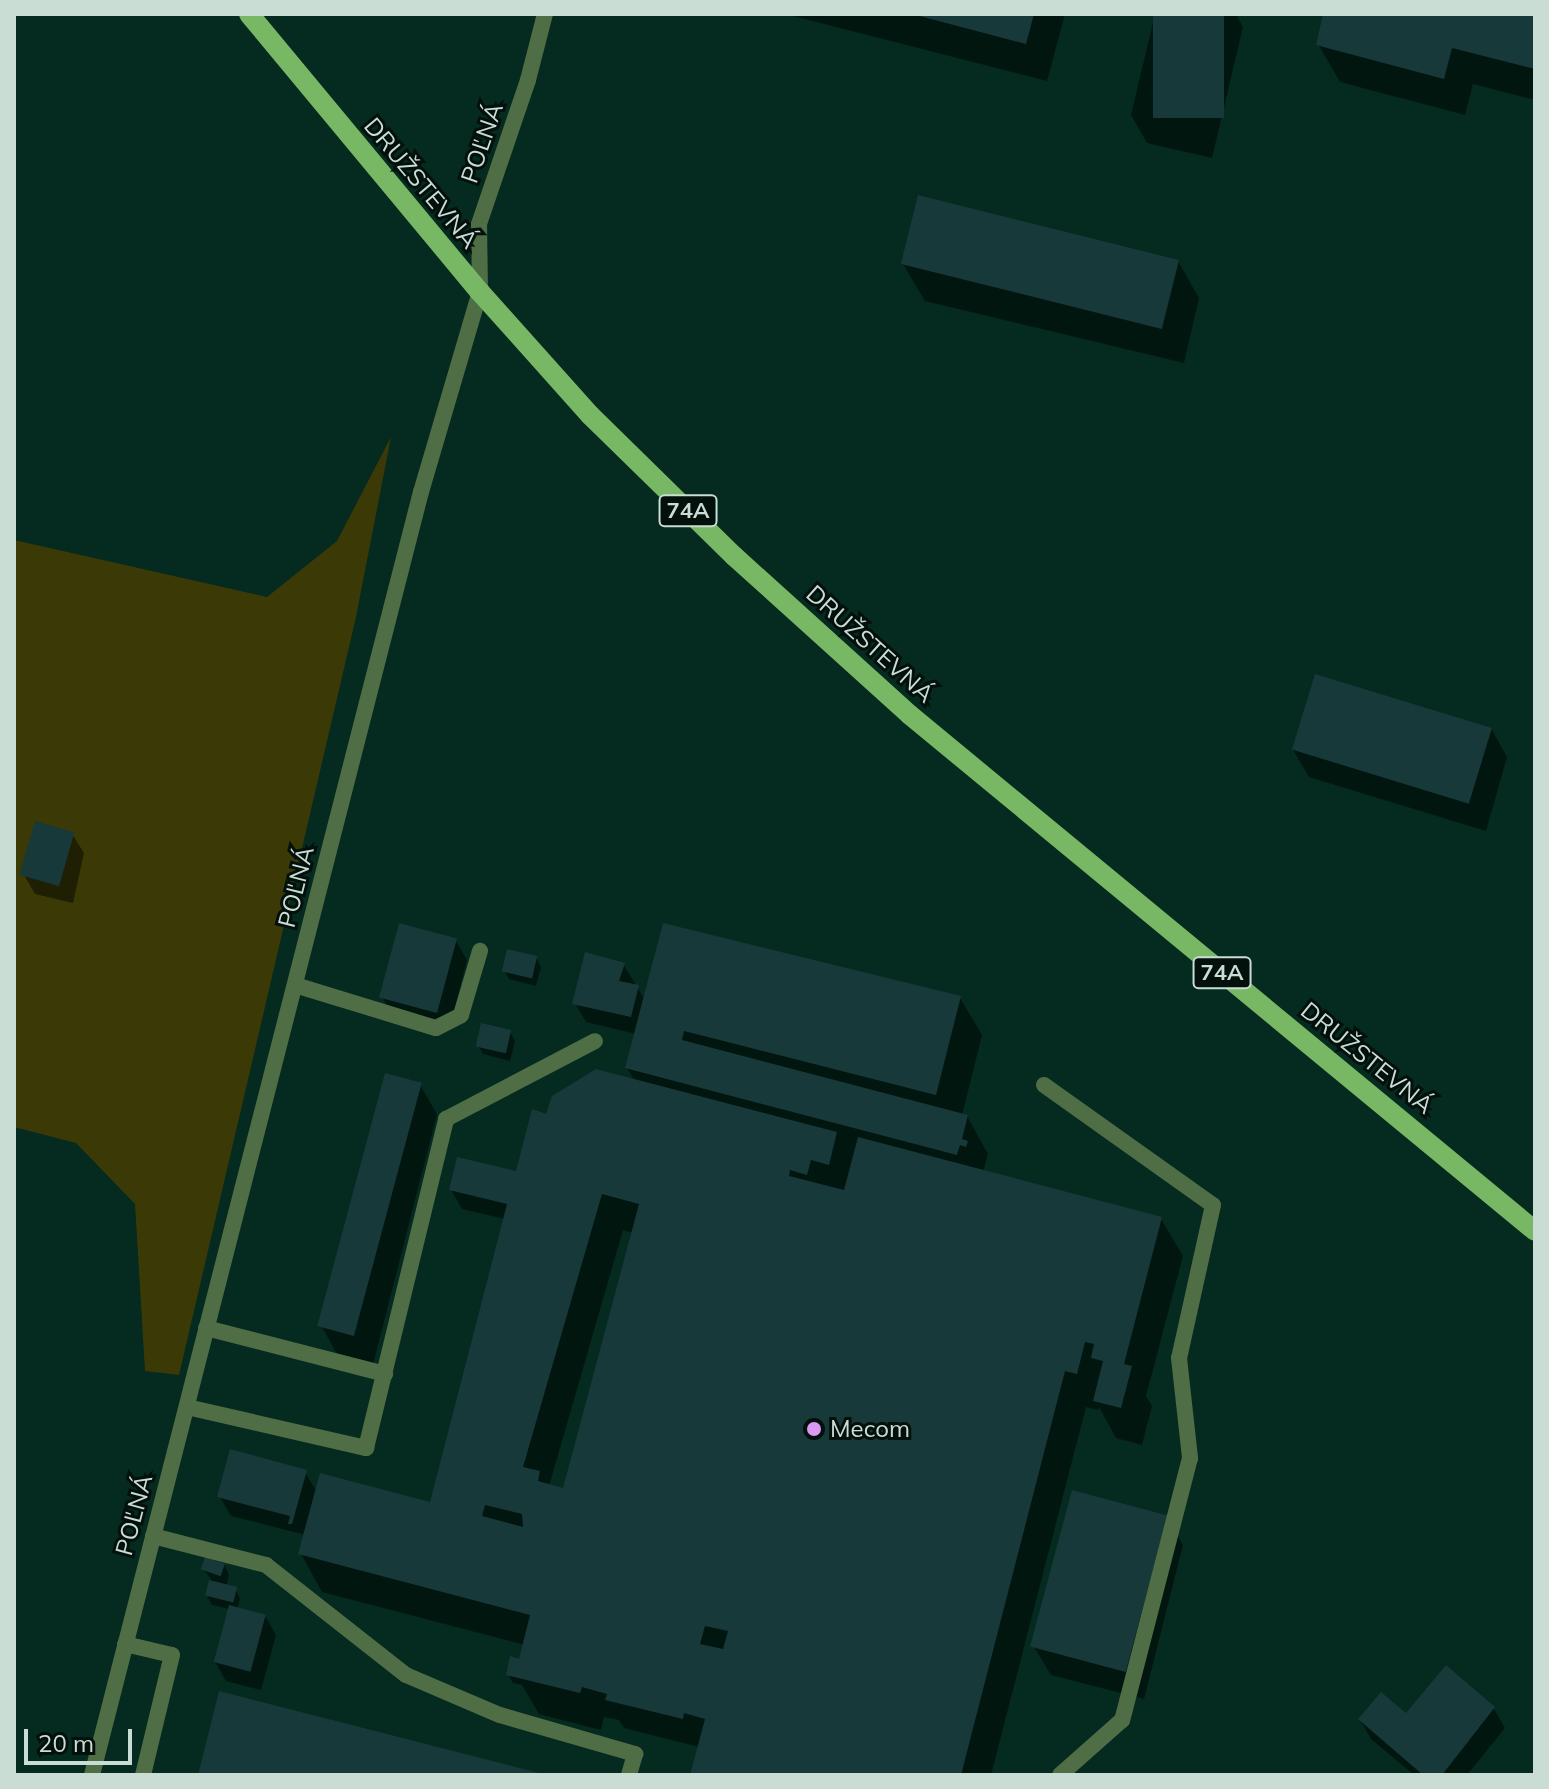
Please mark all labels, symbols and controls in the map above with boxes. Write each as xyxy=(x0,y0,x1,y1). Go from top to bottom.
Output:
street label: POĽNÁ xyxy=(455,99,509,187)
street label: DRUŽSTEVNÁ xyxy=(358,112,484,254)
road number: 74A xyxy=(658,493,718,529)
street label: DRUŽSTEVNÁ xyxy=(800,579,940,709)
street label: POĽNÁ xyxy=(272,843,320,931)
road number: 74A xyxy=(1192,955,1252,991)
street label: DRUŽSTEVNÁ xyxy=(1295,996,1439,1120)
place label: Mecom xyxy=(830,1415,910,1443)
marker: Mecom xyxy=(805,1420,823,1438)
street label: POĽNÁ xyxy=(109,1471,159,1559)
scale bar xyxy=(28,1713,136,1763)
text: 20 m xyxy=(38,1728,94,1758)

